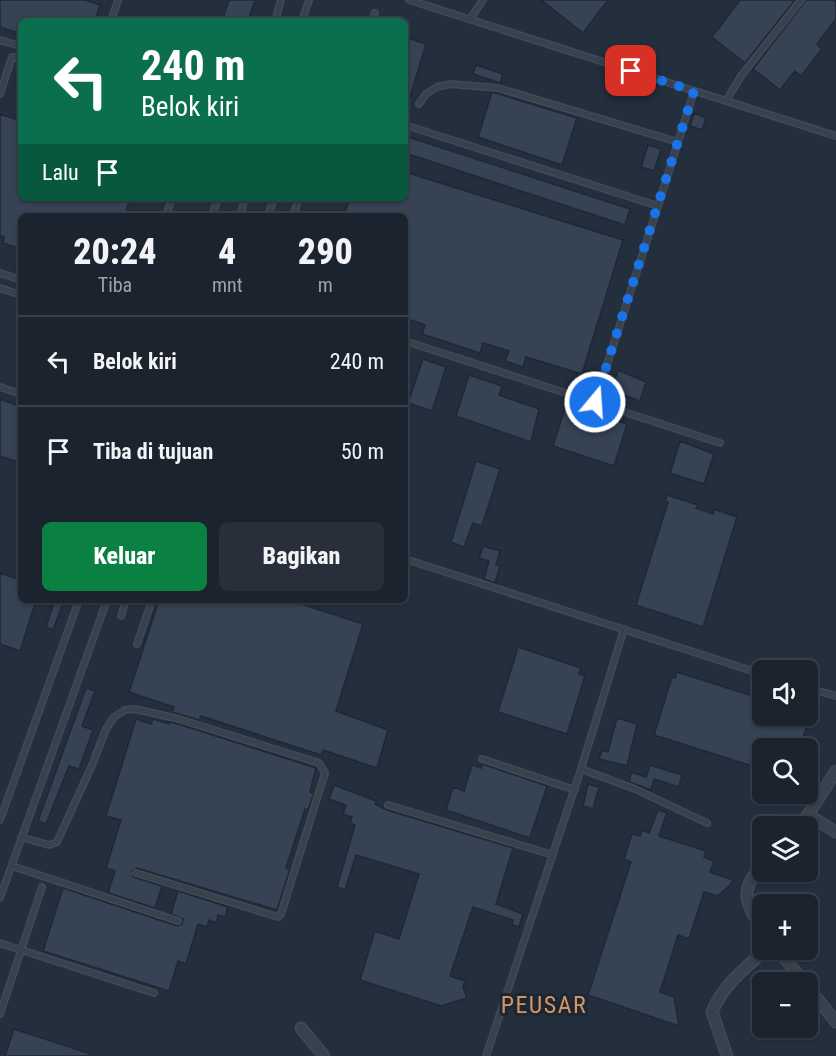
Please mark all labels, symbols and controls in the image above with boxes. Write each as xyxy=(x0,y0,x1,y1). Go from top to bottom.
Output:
text: 240 m xyxy=(141,41,246,90)
icon: left xyxy=(42,42,120,120)
pin xyxy=(605,45,656,96)
icon: arrive xyxy=(614,54,647,87)
text: Belok kiri xyxy=(141,91,239,123)
icon: arrive xyxy=(91,156,124,189)
text: Lalu xyxy=(42,160,79,185)
text: 20:24 xyxy=(73,231,157,273)
text: 4 xyxy=(218,231,236,273)
text: 290 xyxy=(298,231,353,273)
text: Tiba xyxy=(98,273,132,297)
text: mnt xyxy=(212,273,243,297)
text: m xyxy=(318,273,333,297)
icon: left xyxy=(42,345,75,378)
text: Belok kiri xyxy=(93,349,177,374)
text: 240 m xyxy=(330,349,384,374)
position arrow xyxy=(563,370,627,434)
icon: arrive xyxy=(42,435,75,468)
text: Tiba di tujuan xyxy=(93,439,213,464)
text: 50 m xyxy=(341,439,384,464)
button: Keluar xyxy=(42,522,207,591)
button: Bagikan xyxy=(219,522,384,591)
map controls xyxy=(752,660,818,1038)
button: sound xyxy=(752,660,818,726)
button: search xyxy=(752,738,818,804)
button: layers xyxy=(752,816,818,882)
button: + xyxy=(752,894,818,960)
button: − xyxy=(752,972,818,1038)
district label: PEUSAR xyxy=(501,991,587,1019)

